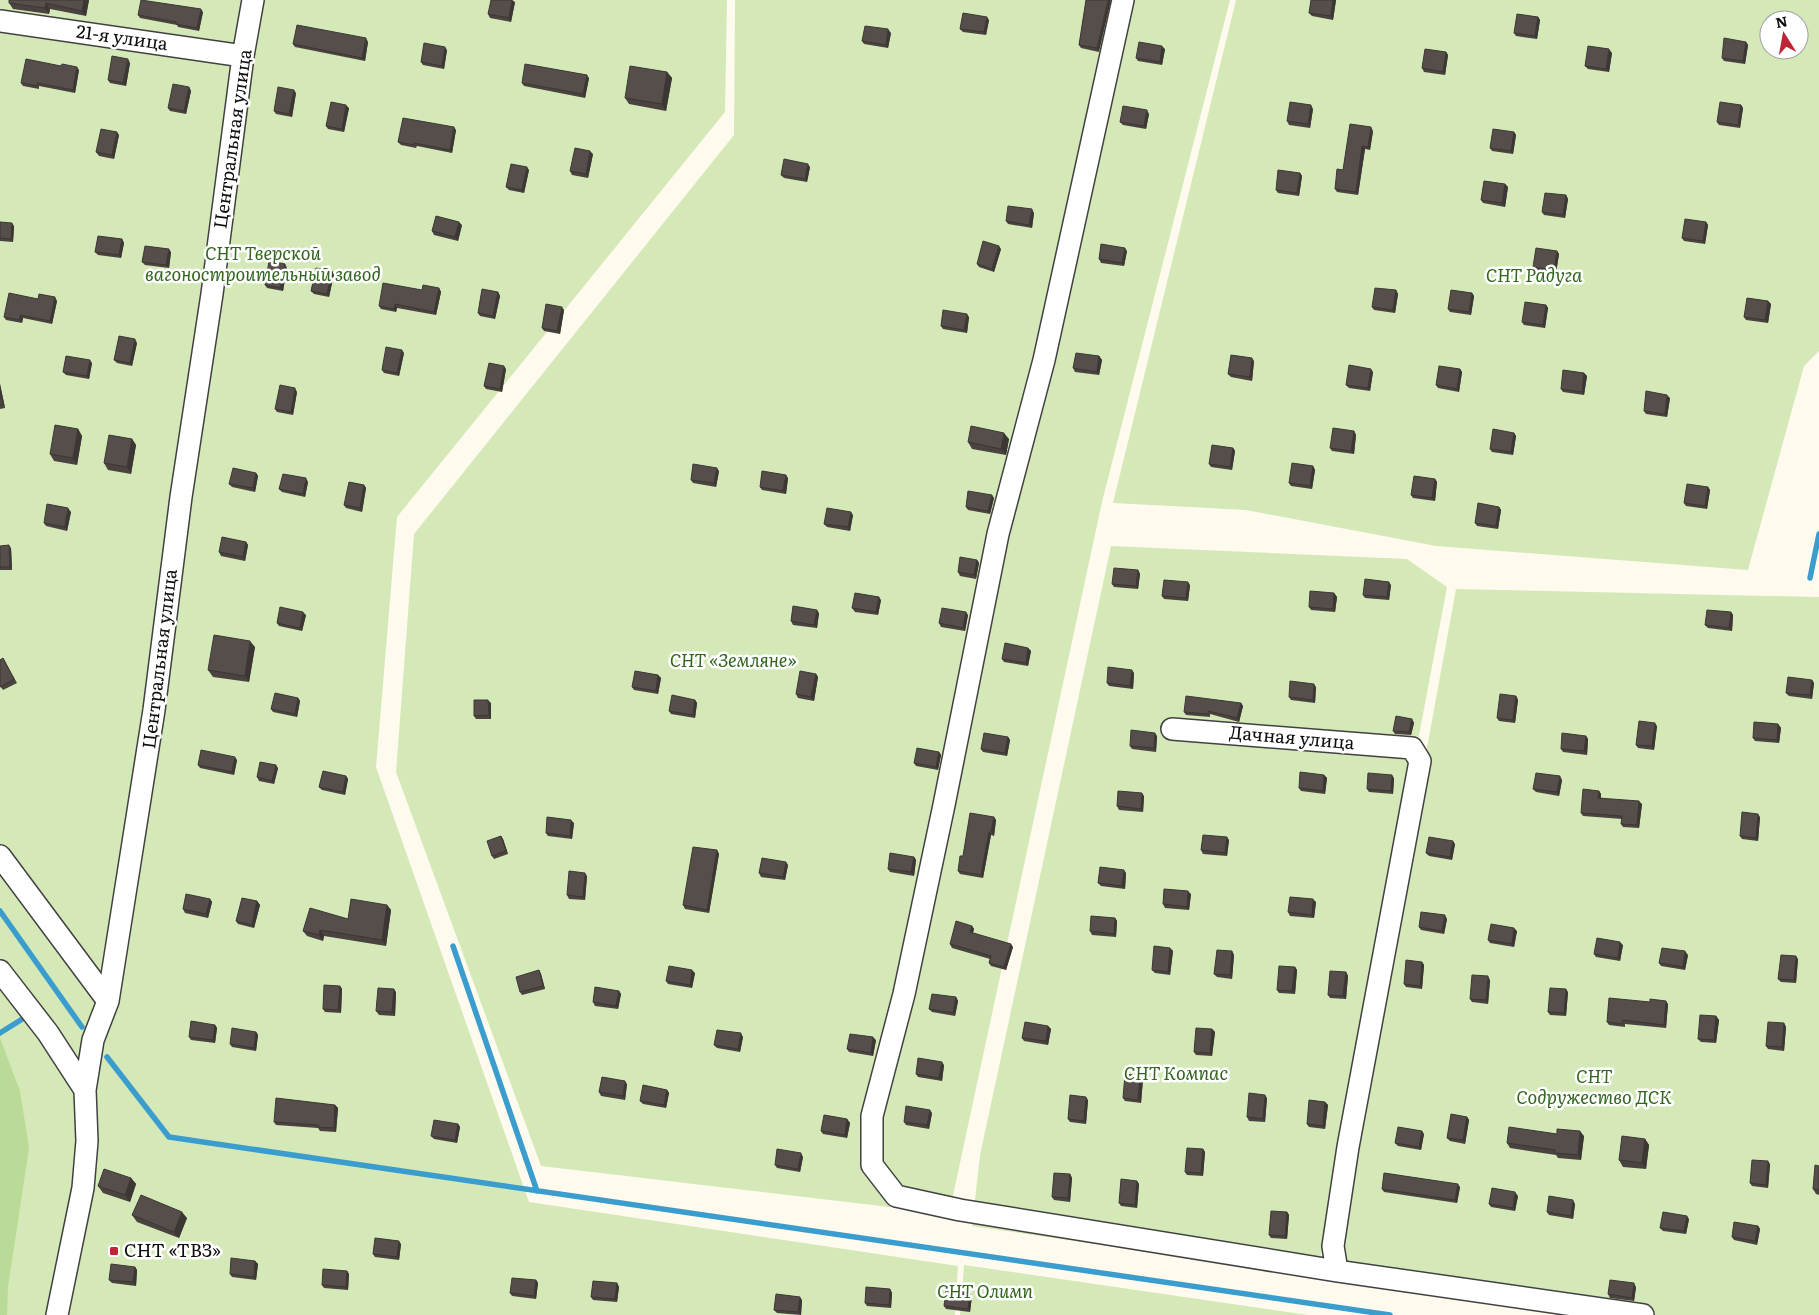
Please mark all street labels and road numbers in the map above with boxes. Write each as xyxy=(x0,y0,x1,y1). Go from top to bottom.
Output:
street label: 21-я улица xyxy=(75,17,170,56)
street label: Центральная улица xyxy=(206,47,258,230)
street label: Центральная улица xyxy=(134,567,183,750)
street label: Дачная улица xyxy=(1229,718,1356,755)

